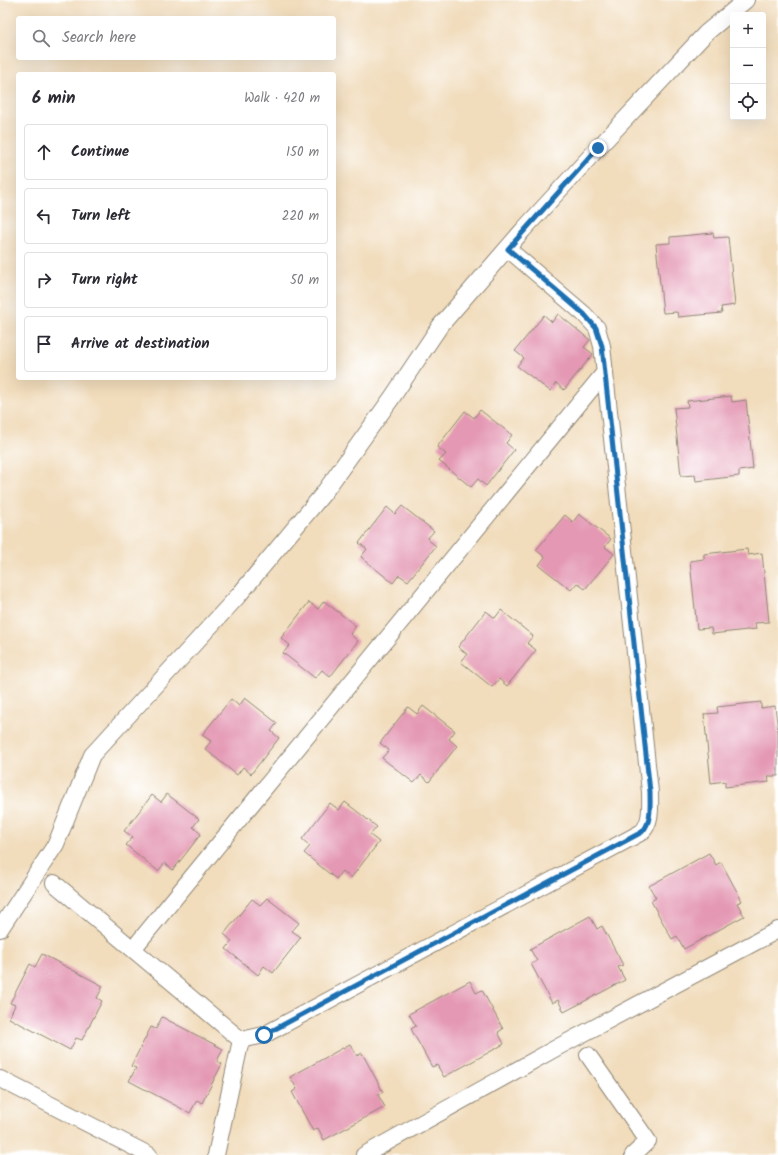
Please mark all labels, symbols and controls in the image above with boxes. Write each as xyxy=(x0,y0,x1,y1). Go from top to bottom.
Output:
map controls xyxy=(730,12,766,120)
button: + xyxy=(730,12,766,48)
search box xyxy=(16,16,336,60)
text: Search here xyxy=(62,26,136,50)
icon: search xyxy=(30,27,52,49)
button: − xyxy=(730,48,766,84)
button: locate xyxy=(730,84,766,120)
text: 6 min xyxy=(32,85,76,112)
text: Walk · 420 m xyxy=(244,88,320,109)
route end xyxy=(589,139,607,157)
text: Continue xyxy=(71,140,129,164)
icon: ahead xyxy=(33,141,55,163)
text: 150 m xyxy=(286,142,319,163)
text: Turn left xyxy=(71,204,131,228)
icon: left xyxy=(33,205,55,227)
text: 220 m xyxy=(282,206,319,227)
text: Turn right xyxy=(71,268,138,292)
icon: right xyxy=(33,269,55,291)
text: 50 m xyxy=(290,270,319,291)
text: Arrive at destination xyxy=(71,332,210,356)
icon: arrive xyxy=(33,333,55,355)
route start xyxy=(255,1026,273,1044)

